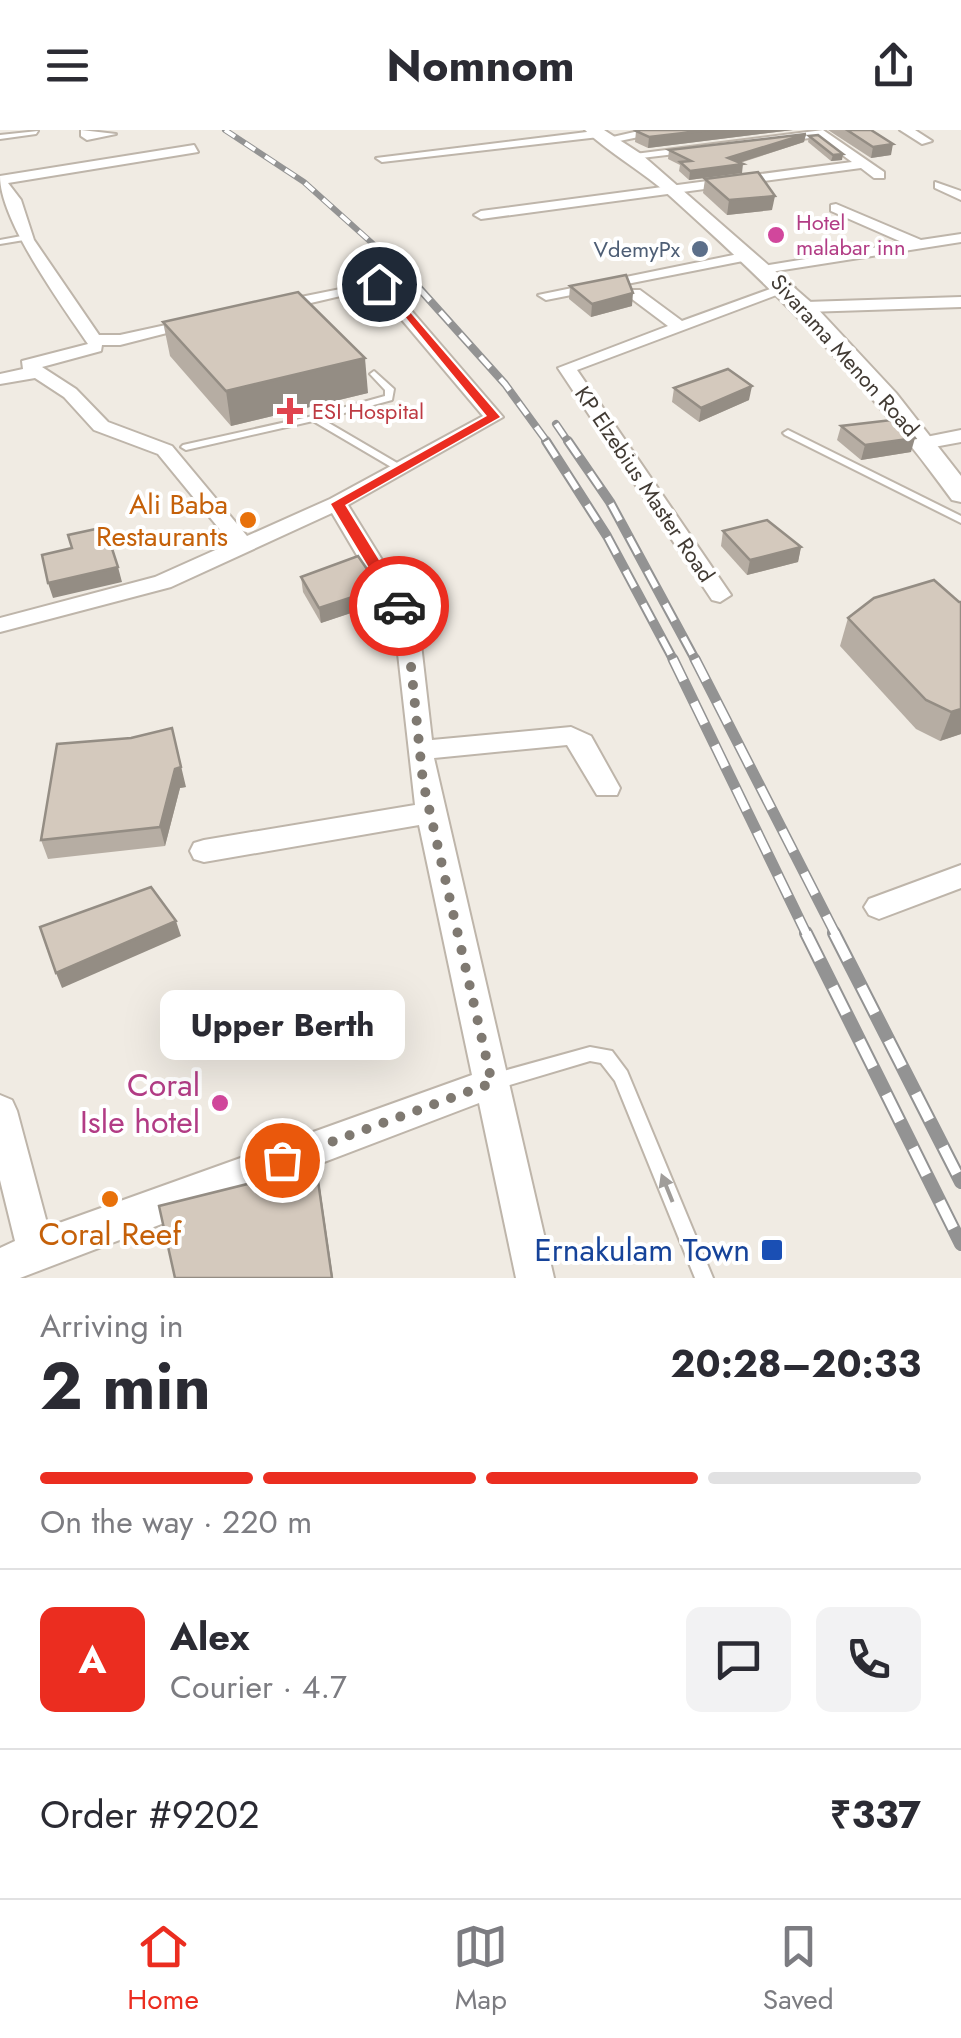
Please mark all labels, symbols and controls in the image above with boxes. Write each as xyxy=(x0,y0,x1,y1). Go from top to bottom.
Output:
text: Nomnom xyxy=(386,33,575,98)
icon: menu xyxy=(40,38,95,93)
icon: share xyxy=(866,38,921,93)
place label: Hotel malabar inn xyxy=(796,206,905,263)
marker: Hotel malabar inn xyxy=(765,224,787,246)
place label: VdemyPx xyxy=(594,233,681,265)
marker: VdemyPx xyxy=(689,238,711,260)
pin xyxy=(337,242,422,327)
icon: home xyxy=(352,257,407,312)
street label: Sivarama Menon Road xyxy=(763,267,927,443)
street label: KP Elzebius Master Road xyxy=(567,380,723,588)
place label: ESI Hospital xyxy=(312,395,424,427)
marker: ESI Hospital xyxy=(277,398,303,424)
place label: Ali Baba Restaurants xyxy=(96,484,228,557)
marker: Ali Baba Restaurants xyxy=(237,509,259,531)
courier xyxy=(349,556,449,656)
icon: car xyxy=(372,579,427,634)
callout: Upper Berth xyxy=(160,990,404,1060)
text: Upper Berth xyxy=(190,1002,375,1048)
place label: Coral Isle hotel xyxy=(80,1062,200,1145)
marker: Coral Isle hotel xyxy=(209,1092,231,1114)
pin xyxy=(240,1118,325,1203)
icon: bag xyxy=(255,1133,310,1188)
one-way arrow xyxy=(659,1172,675,1202)
marker: Coral Reef xyxy=(99,1188,121,1210)
place label: Coral Reef xyxy=(39,1211,182,1257)
place label: Ernakulam Town xyxy=(534,1227,750,1273)
marker: Ernakulam Town xyxy=(759,1237,785,1263)
text: Arriving in xyxy=(40,1303,184,1349)
text: 20:28–20:33 xyxy=(671,1336,921,1391)
text: 2 min xyxy=(40,1339,211,1433)
text: On the way · 220 m xyxy=(40,1499,312,1545)
button: chat xyxy=(686,1607,791,1712)
button: phone xyxy=(816,1607,921,1712)
text: Alex xyxy=(170,1609,250,1664)
text: A xyxy=(79,1632,106,1687)
text: Courier · 4.7 xyxy=(170,1664,347,1710)
text: Order #9202 xyxy=(40,1787,260,1842)
text: ₹337 xyxy=(830,1787,921,1842)
tab: Home xyxy=(127,1919,199,2020)
tab: Map xyxy=(453,1919,508,2020)
tab: Saved xyxy=(763,1919,834,2020)

